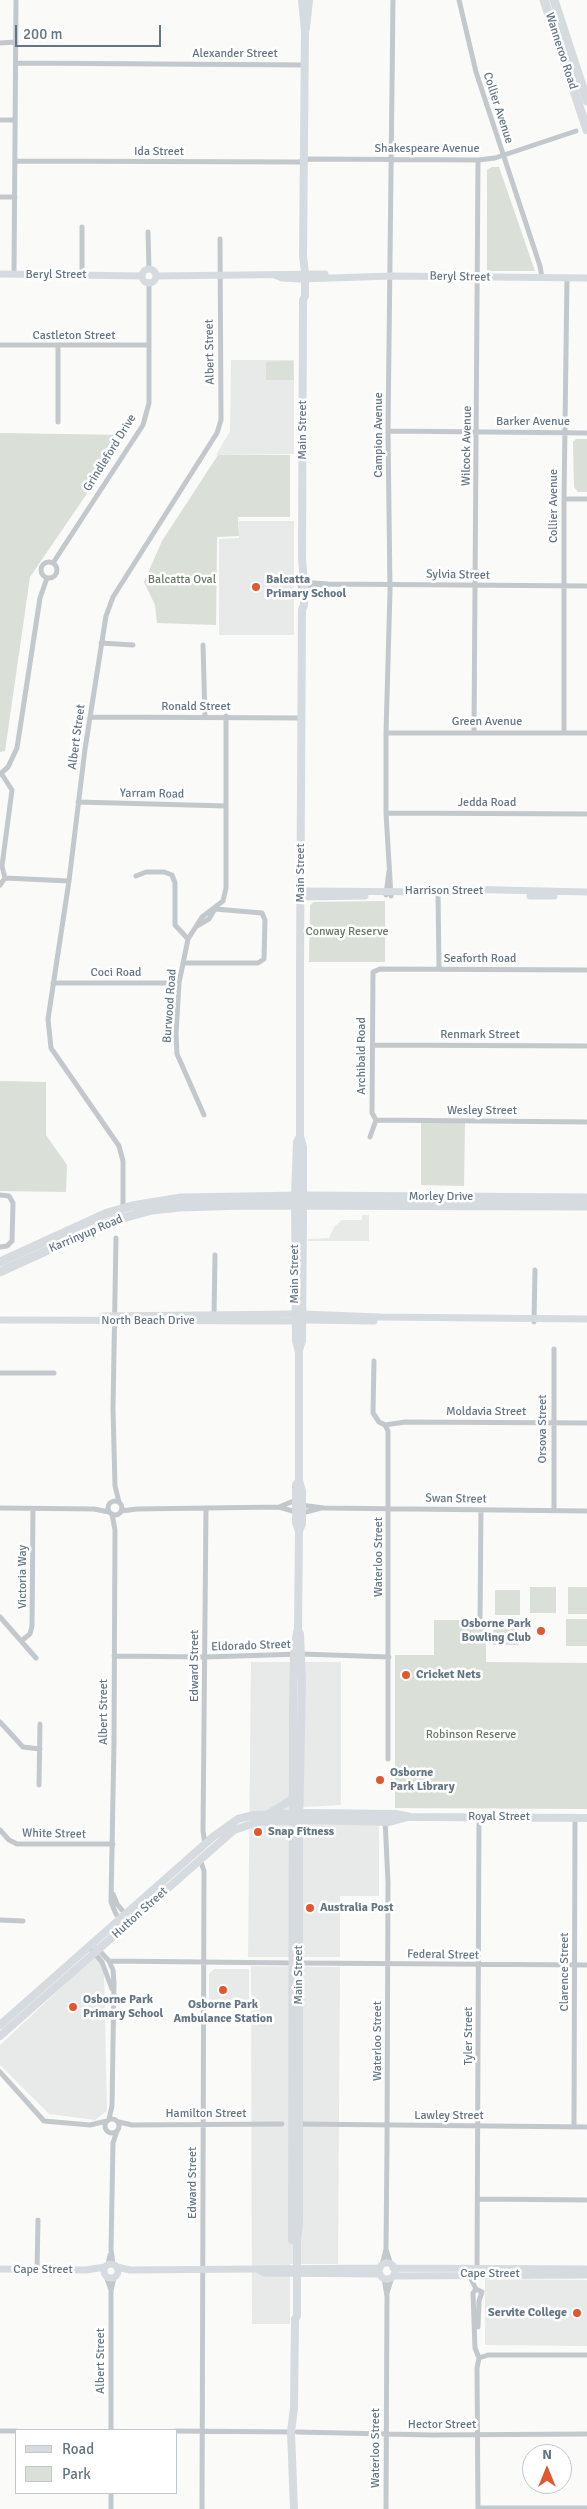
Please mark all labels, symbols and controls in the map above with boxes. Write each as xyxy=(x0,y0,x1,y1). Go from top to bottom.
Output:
street label: Wanneroo Road xyxy=(542,11,580,91)
scale bar xyxy=(18,15,164,47)
text: 200 m xyxy=(23,25,63,43)
street label: Alexander Street xyxy=(192,47,278,61)
street label: Collier Avenue xyxy=(480,71,516,145)
street label: Shakespeare Avenue xyxy=(374,142,480,156)
street label: Ida Street xyxy=(134,145,184,159)
street label: Beryl Street xyxy=(25,268,87,282)
street label: Beryl Street xyxy=(429,269,491,285)
street label: Albert Street xyxy=(202,319,218,385)
street label: Castleton Street xyxy=(33,329,115,343)
street label: Campion Avenue xyxy=(372,392,386,478)
street label: Main Street xyxy=(296,400,310,460)
street label: Wilcock Avenue xyxy=(459,406,475,486)
street label: Grindleford Drive xyxy=(81,412,139,494)
street label: Barker Avenue xyxy=(496,415,570,429)
street label: Collier Avenue xyxy=(547,469,561,543)
street label: Sylvia Street xyxy=(426,567,490,583)
park label: Balcatta Oval xyxy=(148,573,216,587)
place label: Balcatta Primary School xyxy=(266,573,346,601)
marker: Balcatta Primary School xyxy=(250,581,262,593)
street label: Ronald Street xyxy=(161,700,231,714)
street label: Albert Street xyxy=(65,703,89,771)
street label: Green Avenue xyxy=(452,715,522,729)
street label: Yarram Road xyxy=(120,786,184,802)
street label: Jedda Road xyxy=(458,796,516,810)
street label: Main Street xyxy=(294,843,308,903)
street label: Harrison Street xyxy=(405,884,483,898)
park label: Conway Reserve xyxy=(306,925,388,939)
street label: Seaforth Road xyxy=(444,952,516,966)
street label: Coci Road xyxy=(91,966,141,980)
street label: Burwood Road xyxy=(160,969,180,1043)
street label: Archibald Road xyxy=(355,1017,369,1095)
street label: Renmark Street xyxy=(440,1028,520,1042)
street label: Wesley Street xyxy=(447,1104,517,1118)
street label: Morley Drive xyxy=(409,1190,473,1204)
street label: Karrinyup Road xyxy=(47,1212,125,1256)
street label: Main Street xyxy=(288,1244,302,1304)
street label: North Beach Drive xyxy=(101,1314,195,1328)
street label: Orsova Street xyxy=(536,1394,550,1464)
street label: Moldavia Street xyxy=(446,1405,526,1419)
street label: Swan Street xyxy=(425,1491,487,1507)
street label: Waterloo Street xyxy=(372,1517,386,1597)
street label: Victoria Way xyxy=(16,1545,30,1609)
place label: Osborne Park Bowling Club xyxy=(461,1617,531,1645)
marker: Osborne Park Bowling Club xyxy=(535,1625,547,1637)
street label: Edward Street xyxy=(188,1630,202,1702)
street label: Eldorado Street xyxy=(211,1637,291,1655)
place label: Cricket Nets xyxy=(416,1668,481,1682)
marker: Cricket Nets xyxy=(400,1669,412,1681)
street label: Albert Street xyxy=(97,1679,111,1745)
park label: Robinson Reserve xyxy=(426,1728,516,1742)
place label: Osborne Park Library xyxy=(390,1766,455,1794)
marker: Osborne Park Library xyxy=(374,1774,386,1786)
street label: Royal Street xyxy=(468,1810,530,1824)
place label: Snap Fitness xyxy=(268,1825,334,1839)
street label: White Street xyxy=(22,1826,86,1842)
marker: Snap Fitness xyxy=(252,1826,264,1838)
street label: Hutton Street xyxy=(109,1884,171,1942)
place label: Australia Post xyxy=(320,1901,394,1915)
marker: Australia Post xyxy=(304,1902,316,1914)
street label: Clarence Street xyxy=(558,1932,572,2012)
street label: Main Street xyxy=(292,1945,306,2005)
street label: Federal Street xyxy=(407,1947,479,1963)
marker: Osborne Park Ambulance Station xyxy=(217,1984,229,1996)
place label: Osborne Park Primary School xyxy=(83,1993,163,2021)
place label: Osborne Park Ambulance Station xyxy=(173,1998,273,2026)
marker: Osborne Park Primary School xyxy=(67,2001,79,2013)
street label: Waterloo Street xyxy=(371,2001,385,2081)
street label: Tyler Street xyxy=(462,2007,476,2065)
street label: Hamilton Street xyxy=(165,2107,247,2121)
street label: Lawley Street xyxy=(414,2109,484,2123)
street label: Edward Street xyxy=(186,2147,200,2219)
street label: Cape Street xyxy=(13,2263,73,2277)
street label: Cape Street xyxy=(460,2267,520,2281)
place label: Servite College xyxy=(488,2306,567,2320)
marker: Servite College xyxy=(571,2307,583,2319)
street label: Albert Street xyxy=(94,2328,108,2394)
street label: Waterloo Street xyxy=(369,2408,383,2488)
street label: Hector Street xyxy=(408,2418,476,2432)
legend xyxy=(15,2429,178,2494)
text: Road xyxy=(62,2440,94,2458)
north arrow xyxy=(522,2444,572,2494)
text: N xyxy=(542,2446,552,2463)
text: Park xyxy=(62,2465,91,2483)

